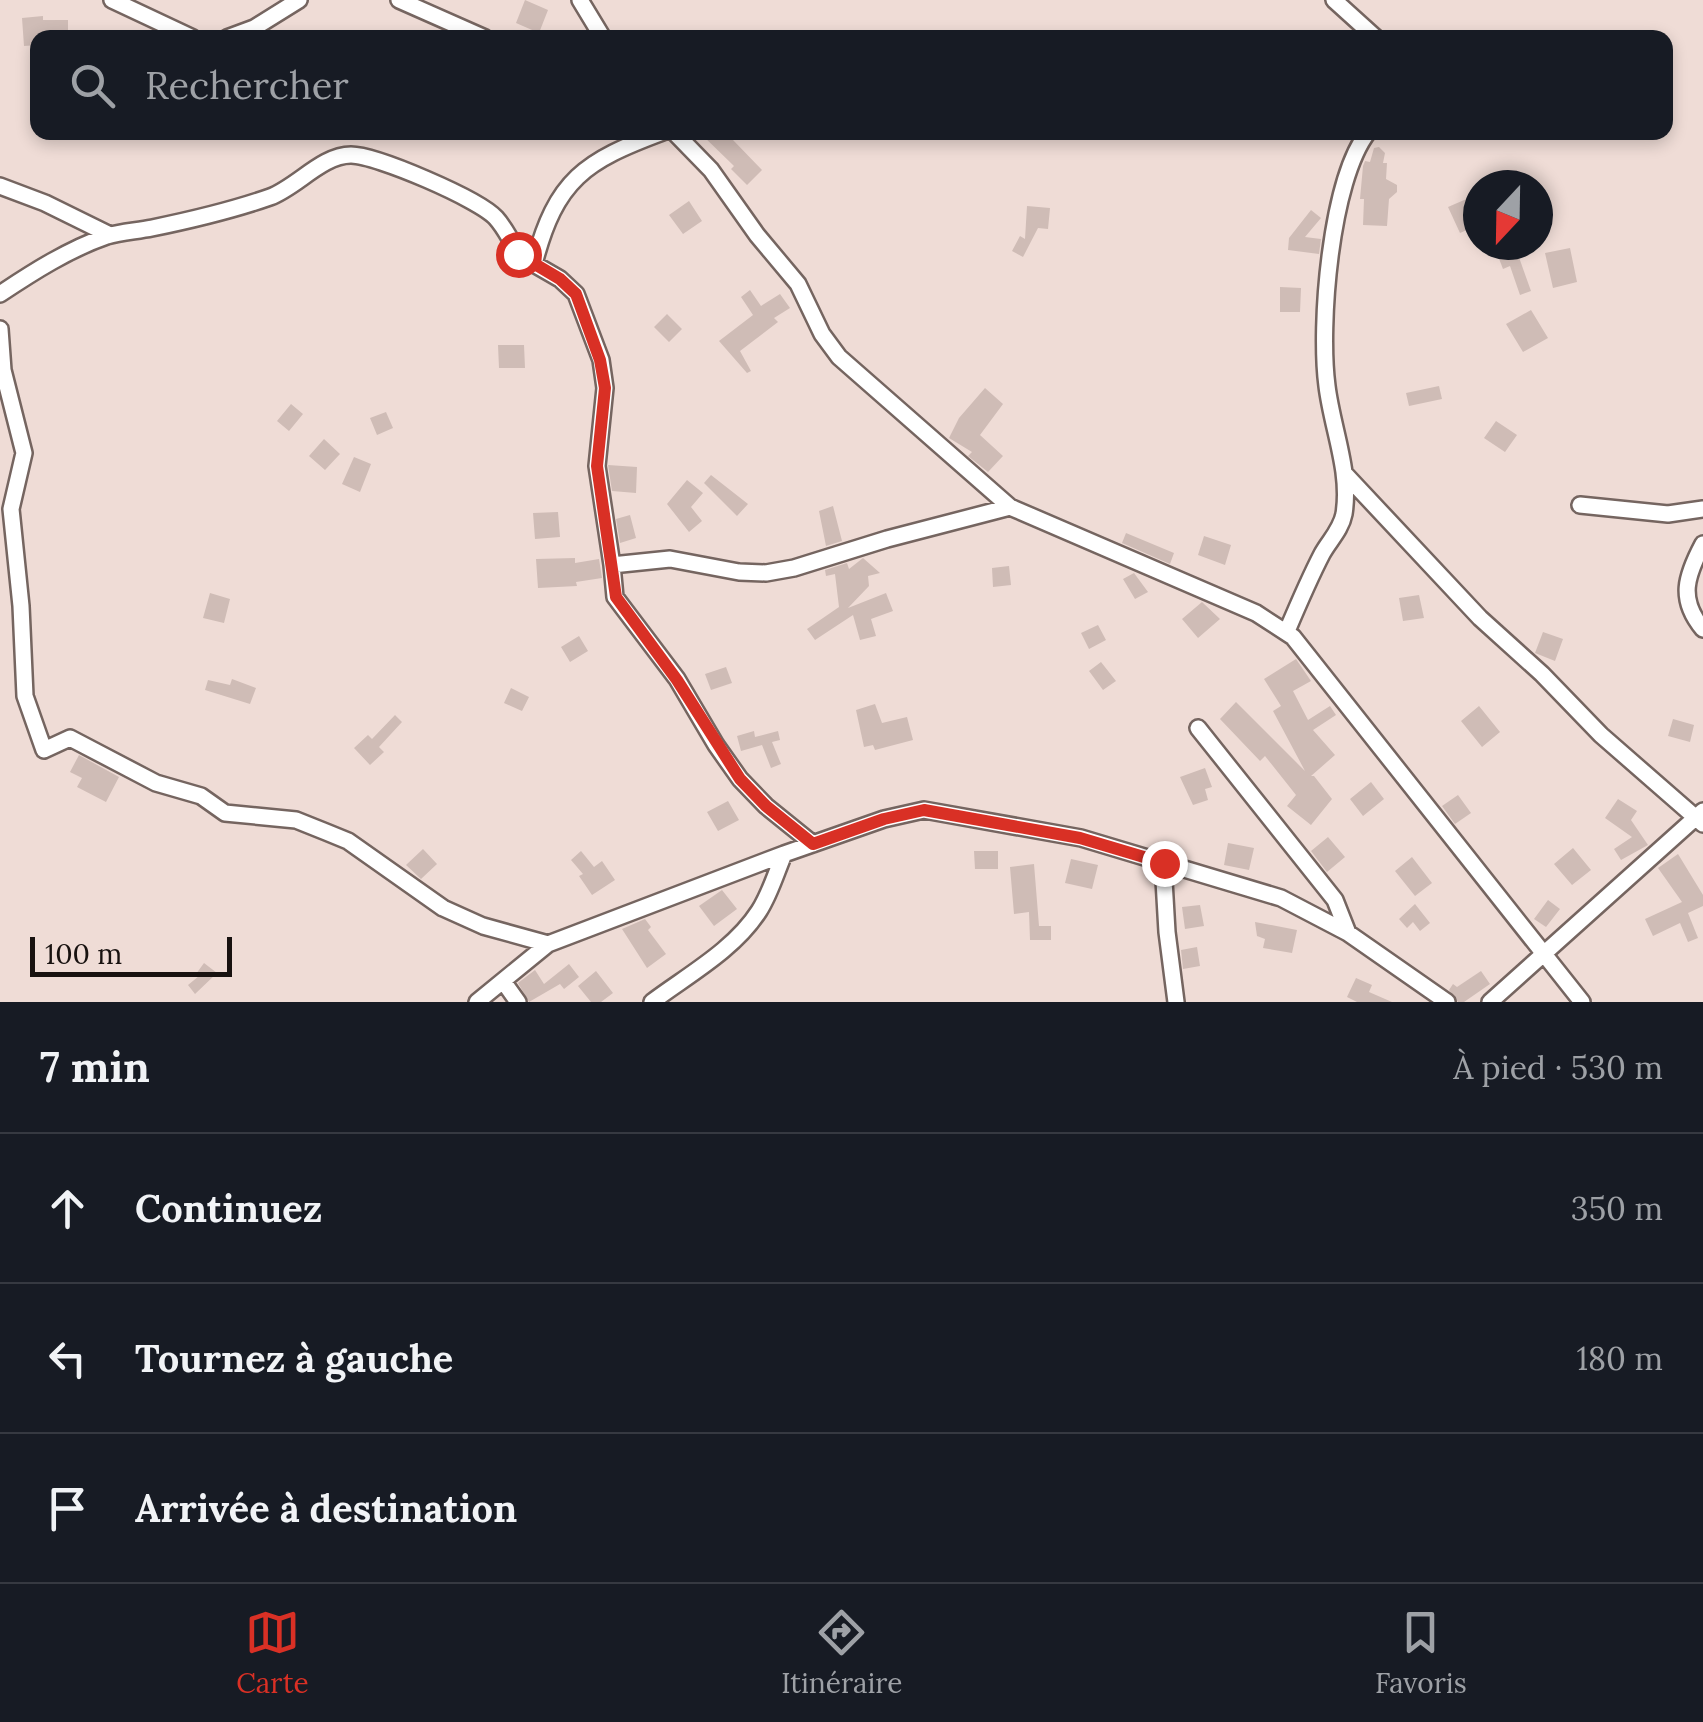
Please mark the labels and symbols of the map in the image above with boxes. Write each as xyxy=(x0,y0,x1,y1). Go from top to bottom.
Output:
north arrow xyxy=(1463,170,1553,260)
route start xyxy=(496,232,542,278)
route end xyxy=(1142,841,1188,887)
scale bar xyxy=(30,932,232,976)

